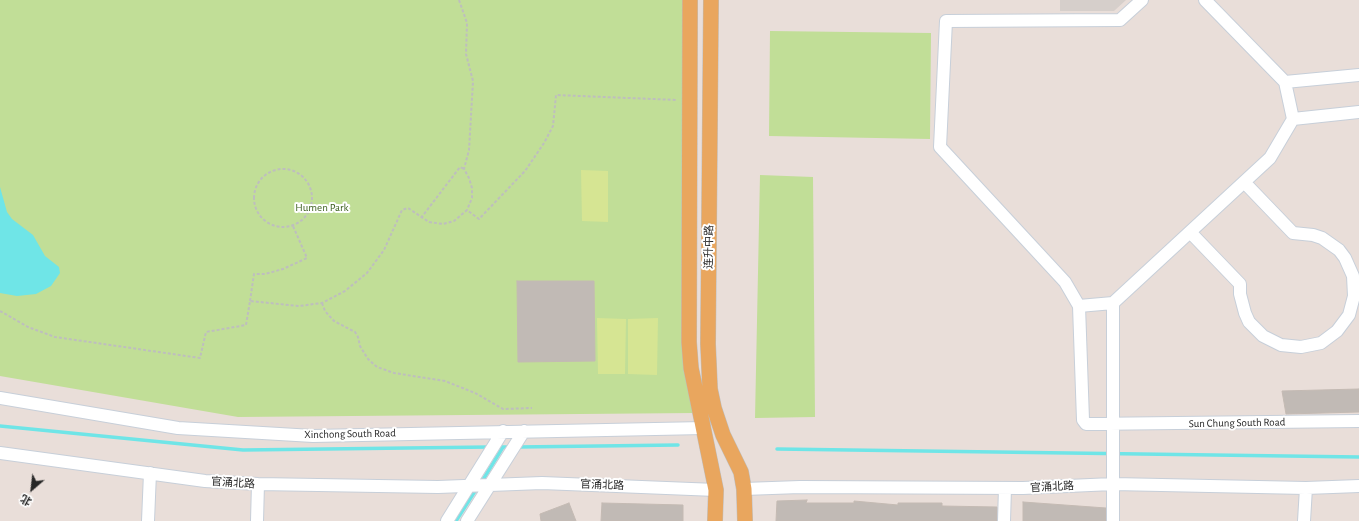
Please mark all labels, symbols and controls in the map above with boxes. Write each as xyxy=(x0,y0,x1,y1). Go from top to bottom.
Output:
park label: Humen Park xyxy=(295,201,349,215)
street label: 连升中路 xyxy=(702,225,716,269)
street label: Sun Chung South Road xyxy=(1188,416,1286,430)
street label: Xinchong South Road xyxy=(304,427,396,441)
north arrow xyxy=(12,469,52,509)
street label: 官涌北路 xyxy=(211,475,255,491)
street label: 官涌北路 xyxy=(580,478,624,492)
street label: 官涌北路 xyxy=(1030,479,1074,495)
text: 北 xyxy=(19,493,34,507)

